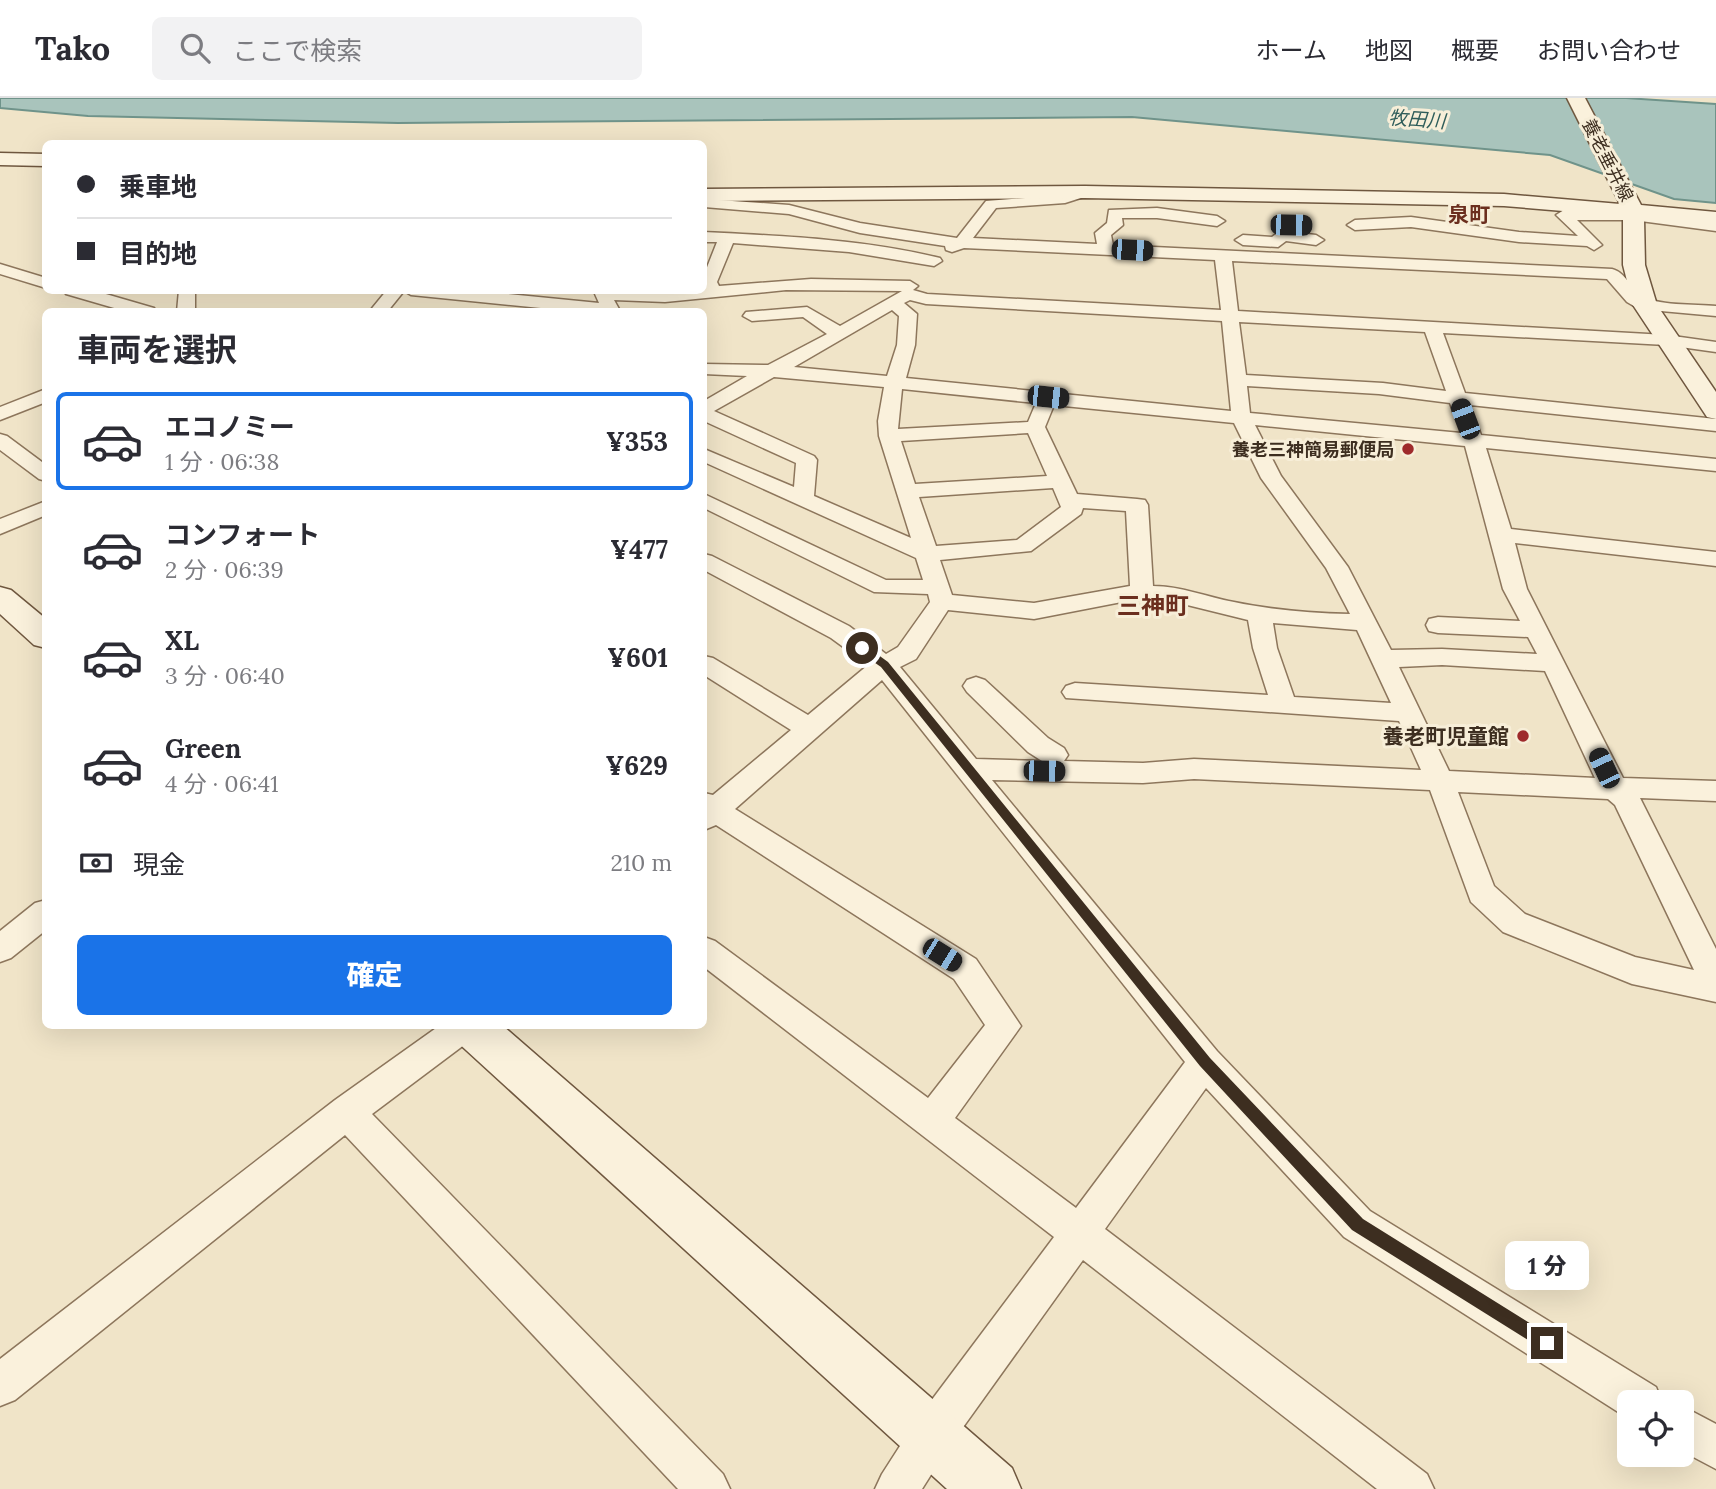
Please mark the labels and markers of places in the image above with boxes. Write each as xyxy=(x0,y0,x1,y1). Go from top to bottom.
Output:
place label: 養老三神簡易郵便局 xyxy=(1232,438,1394,461)
marker: 養老三神簡易郵便局 xyxy=(1400,441,1416,457)
place label: 養老町児童館 xyxy=(1383,723,1509,750)
marker: 養老町児童館 xyxy=(1515,728,1531,744)

